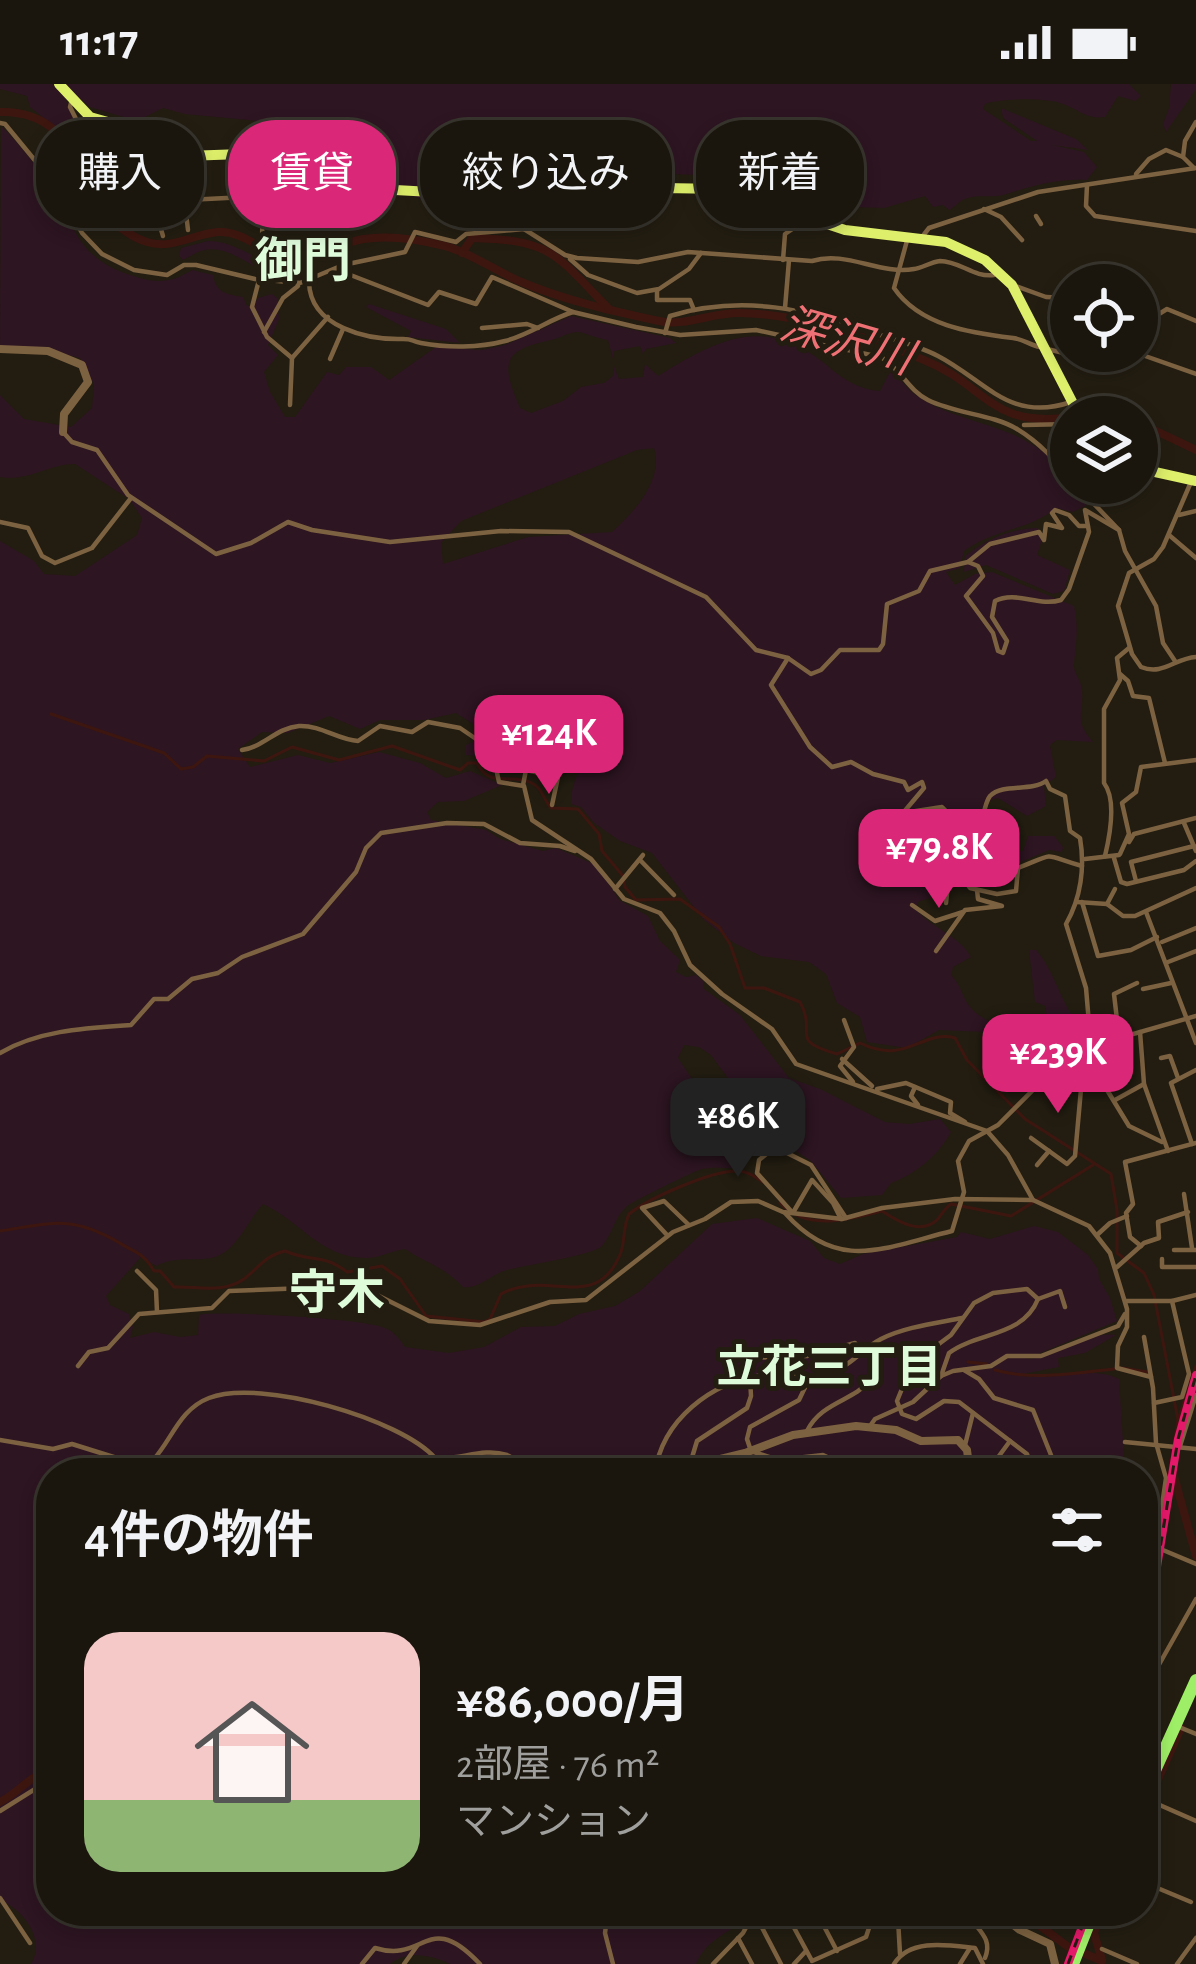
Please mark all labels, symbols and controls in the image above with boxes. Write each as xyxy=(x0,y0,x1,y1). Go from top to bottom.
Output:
text: 11:17 xyxy=(60,19,138,64)
chip: 購入 xyxy=(36,120,204,228)
chip: 賃貸 xyxy=(228,120,396,228)
chip: 絞り込み xyxy=(420,120,672,228)
chip: 新着 xyxy=(696,120,864,228)
district label: 御門 xyxy=(255,236,351,287)
map controls xyxy=(1050,264,1158,504)
button: locate xyxy=(1050,264,1158,372)
water label: 深沢川 xyxy=(775,300,922,384)
button: layers xyxy=(1050,396,1158,504)
pin: ¥124K xyxy=(465,695,633,797)
text: ¥124K xyxy=(501,714,597,753)
pin: ¥79.8K xyxy=(841,809,1037,911)
text: ¥79.8K xyxy=(885,828,993,867)
pin: ¥239K xyxy=(974,1014,1142,1116)
text: ¥239K xyxy=(1009,1033,1107,1072)
pin: ¥86K xyxy=(667,1078,809,1180)
text: ¥86K xyxy=(697,1097,779,1136)
district label: 守木 xyxy=(289,1268,385,1319)
district label: 立花三丁目 xyxy=(716,1343,942,1391)
icon: filters xyxy=(1044,1497,1110,1563)
text: 4件の物件 xyxy=(84,1511,314,1562)
text: ¥86,000/月 xyxy=(456,1676,689,1727)
icon: home xyxy=(180,1680,324,1824)
text: 2部屋 · 76 m² xyxy=(456,1746,659,1785)
text: マンション xyxy=(456,1803,651,1842)

